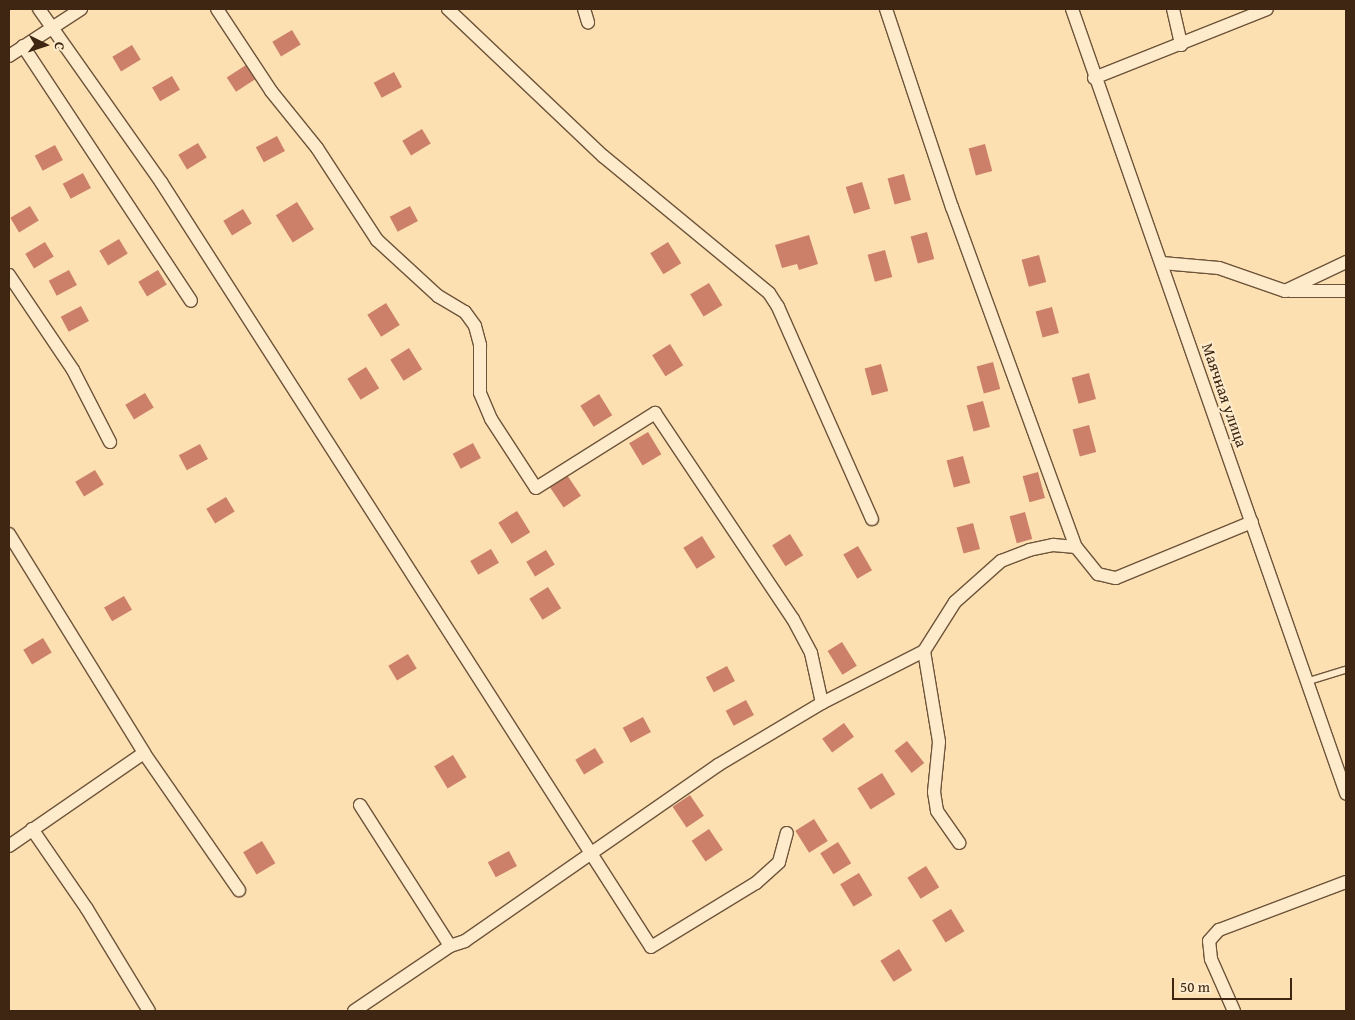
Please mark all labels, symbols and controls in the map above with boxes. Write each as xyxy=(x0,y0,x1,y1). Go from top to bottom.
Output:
north arrow xyxy=(20,20,70,70)
text: С xyxy=(50,41,70,51)
street label: Маячная улица xyxy=(1198,341,1252,449)
scale bar xyxy=(1175,968,1295,1000)
text: 50 m xyxy=(1180,976,1210,997)

